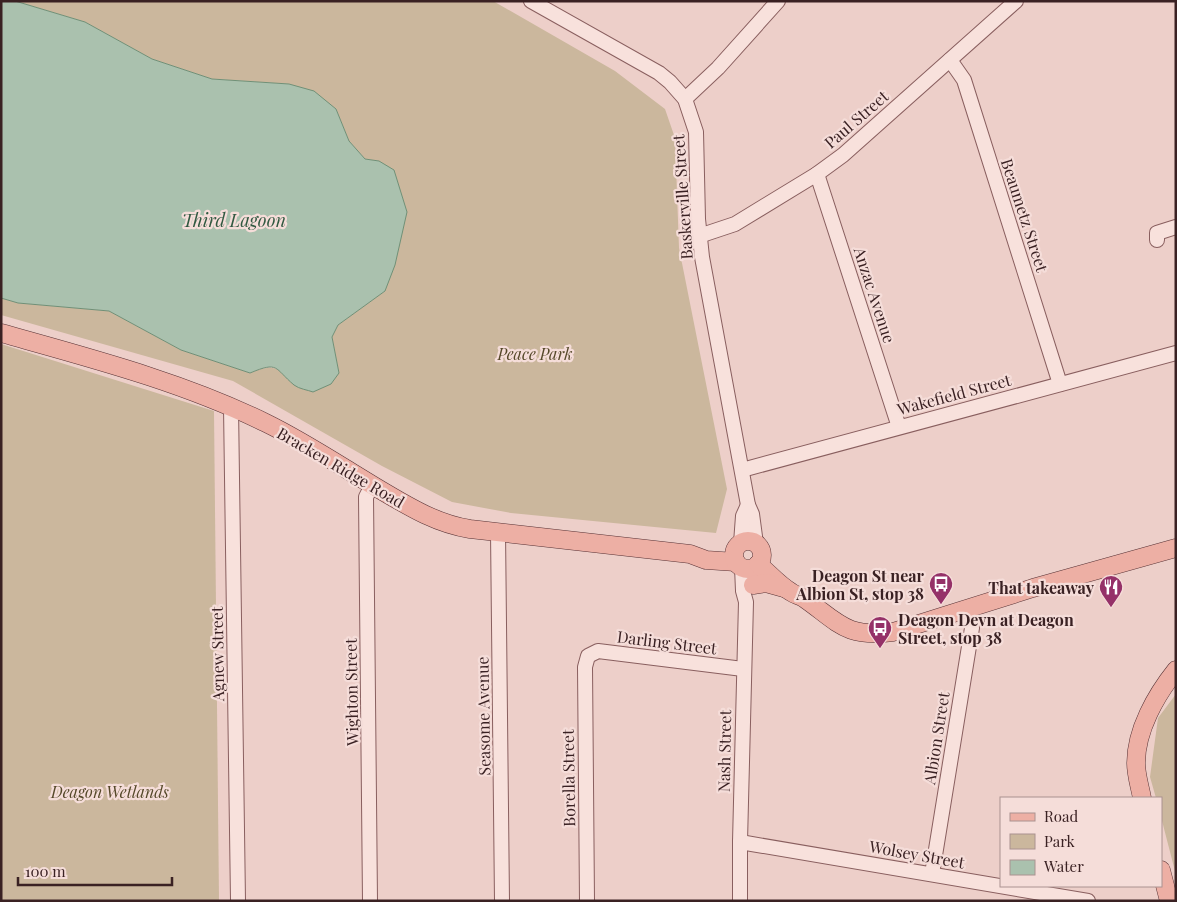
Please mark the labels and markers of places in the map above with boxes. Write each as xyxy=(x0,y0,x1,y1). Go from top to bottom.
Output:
place label: Deagon St near Albion St, stop 38 xyxy=(795,565,925,604)
bus stop icon: Deagon St near Albion St, stop 38 xyxy=(928,571,954,605)
restaurant icon: That takeaway xyxy=(1098,574,1124,608)
place label: That takeaway xyxy=(988,577,1095,598)
place label: Deagon Devn at Deagon Street, stop 38 xyxy=(898,609,1074,648)
bus stop icon: Deagon Devn at Deagon Street, stop 38 xyxy=(867,615,893,649)

